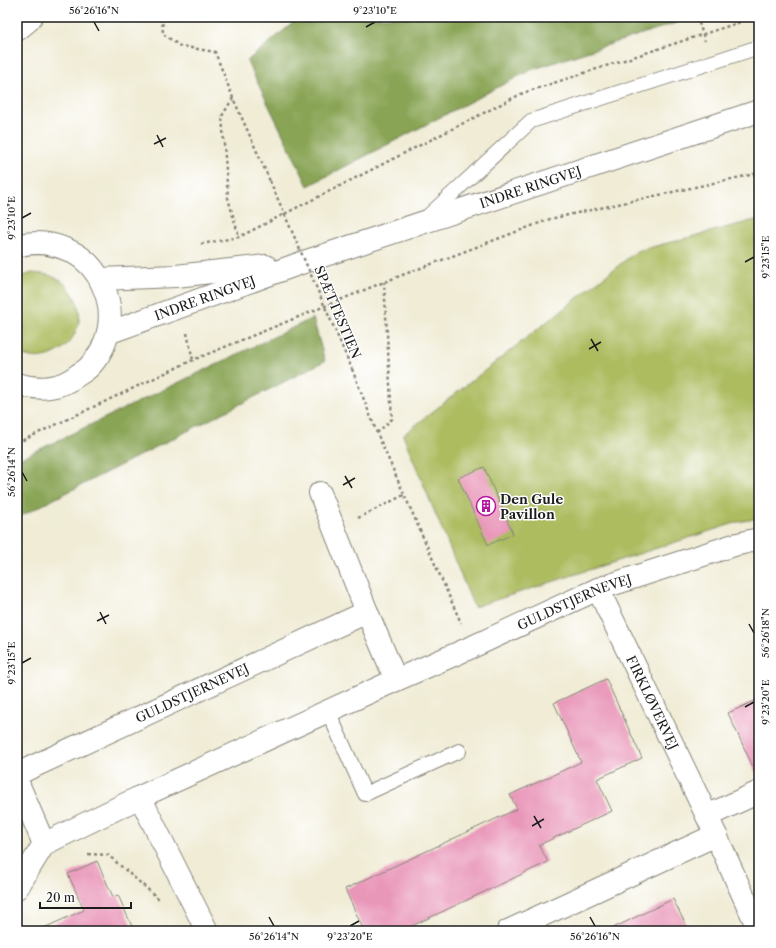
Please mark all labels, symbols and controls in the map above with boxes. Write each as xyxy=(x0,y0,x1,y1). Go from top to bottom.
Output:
text: 56°26'16"N xyxy=(69,4,119,17)
text: 9°23'10"E xyxy=(353,4,397,17)
street label: INDRE RINGVEJ xyxy=(477,162,584,211)
text: 9°23'10"E xyxy=(5,196,18,240)
text: 9°23'15"E xyxy=(759,235,772,278)
street label: SPÆTTESTIEN xyxy=(311,263,365,361)
street label: INDRE RINGVEJ xyxy=(152,272,258,324)
text: 56°26'14"N xyxy=(5,447,18,497)
place label: Den Gule Pavillon xyxy=(500,491,563,522)
building icon: Den Gule Pavillon xyxy=(475,495,497,517)
street label: GULDSTJERNEVEJ xyxy=(515,571,634,633)
text: 56°26'18"N xyxy=(759,608,772,658)
text: 9°23'15"E xyxy=(5,641,18,684)
street label: FIRKLØVERVEJ xyxy=(623,653,682,752)
street label: GULDSTJERNEVEJ xyxy=(133,660,252,726)
text: 9°23'20"E xyxy=(759,679,772,725)
scale bar xyxy=(40,884,131,910)
text: 20 m xyxy=(46,890,75,905)
text: 56°26'14"N xyxy=(249,930,299,943)
text: 9°23'20"E xyxy=(327,930,373,943)
text: 56°26'16"N xyxy=(570,930,620,943)

